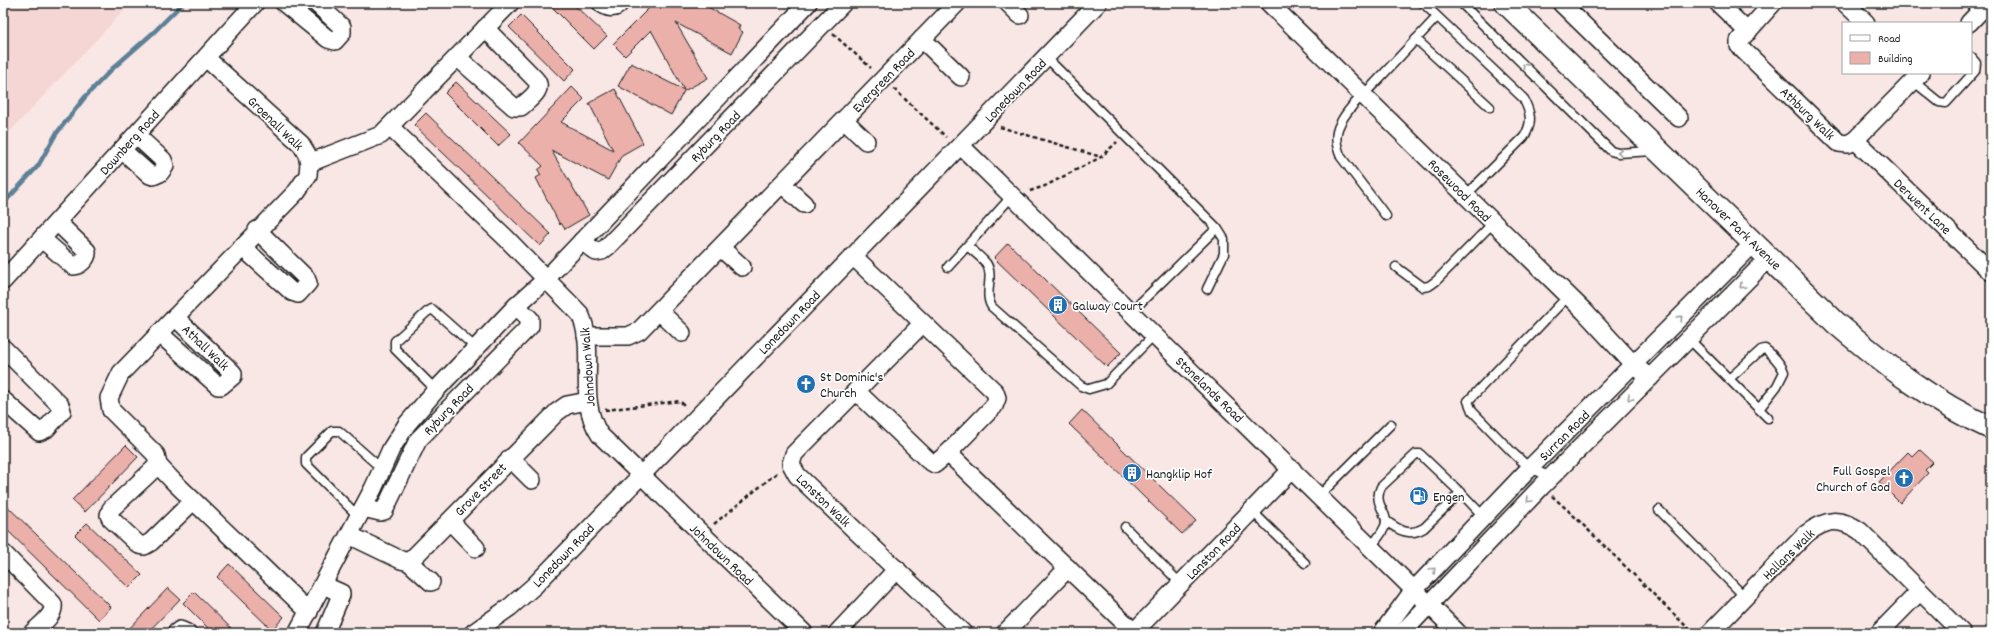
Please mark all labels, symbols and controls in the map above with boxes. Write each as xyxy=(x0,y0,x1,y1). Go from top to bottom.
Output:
legend xyxy=(1842,22,1972,74)
text: Road xyxy=(1878,31,1900,48)
street label: Evergreen Road xyxy=(848,45,920,118)
text: Building xyxy=(1878,51,1913,68)
street label: Lonedown Road xyxy=(981,55,1052,128)
one-way arrow xyxy=(1522,63,1530,71)
street label: Athburg Walk xyxy=(1775,83,1839,146)
street label: Groenall Walk xyxy=(242,93,307,157)
street label: Downberg Road xyxy=(96,106,165,180)
street label: Ryburg Road xyxy=(687,107,746,168)
one-way arrow xyxy=(1617,148,1623,157)
street label: Rosewood Road xyxy=(1422,155,1495,228)
street label: Derwent Lane xyxy=(1888,175,1955,240)
street label: Hanover Park Avenue xyxy=(1690,183,1785,276)
one-way arrow xyxy=(1739,281,1746,289)
street label: Lonedown Road xyxy=(755,287,826,360)
building icon: Galway Court xyxy=(1047,294,1069,316)
place label: Galway Court xyxy=(1072,297,1143,317)
one-way arrow xyxy=(1675,315,1683,323)
street label: Athall Walk xyxy=(176,321,233,376)
street label: Johndown Walk xyxy=(576,326,602,407)
street label: Stonelands Road xyxy=(1170,353,1247,428)
place label: St Dominic's Church xyxy=(820,368,884,404)
church icon: St Dominic's Church xyxy=(795,373,817,395)
street label: Ryburg Road xyxy=(420,380,479,441)
one-way arrow xyxy=(1627,393,1635,401)
street label: Surran Road xyxy=(1535,406,1595,466)
street label: Grove Street xyxy=(451,459,512,522)
building icon: Hangklip Hof xyxy=(1121,462,1143,484)
place label: Full Gospel Church of God xyxy=(1816,462,1891,498)
place label: Hangklip Hof xyxy=(1146,465,1213,485)
church icon: Full Gospel Church of God xyxy=(1893,467,1915,489)
street label: Lanston Walk xyxy=(791,470,855,533)
fuel station icon: Engen xyxy=(1408,485,1430,507)
place label: Engen xyxy=(1433,488,1465,508)
one-way arrow xyxy=(1526,495,1534,503)
street label: Lonedown Road xyxy=(529,520,600,593)
street label: Johndown Road xyxy=(684,520,757,591)
street label: Lanston Road xyxy=(1182,520,1247,585)
street label: Hallans Walk xyxy=(1759,525,1820,586)
one-way arrow xyxy=(1428,567,1436,575)

